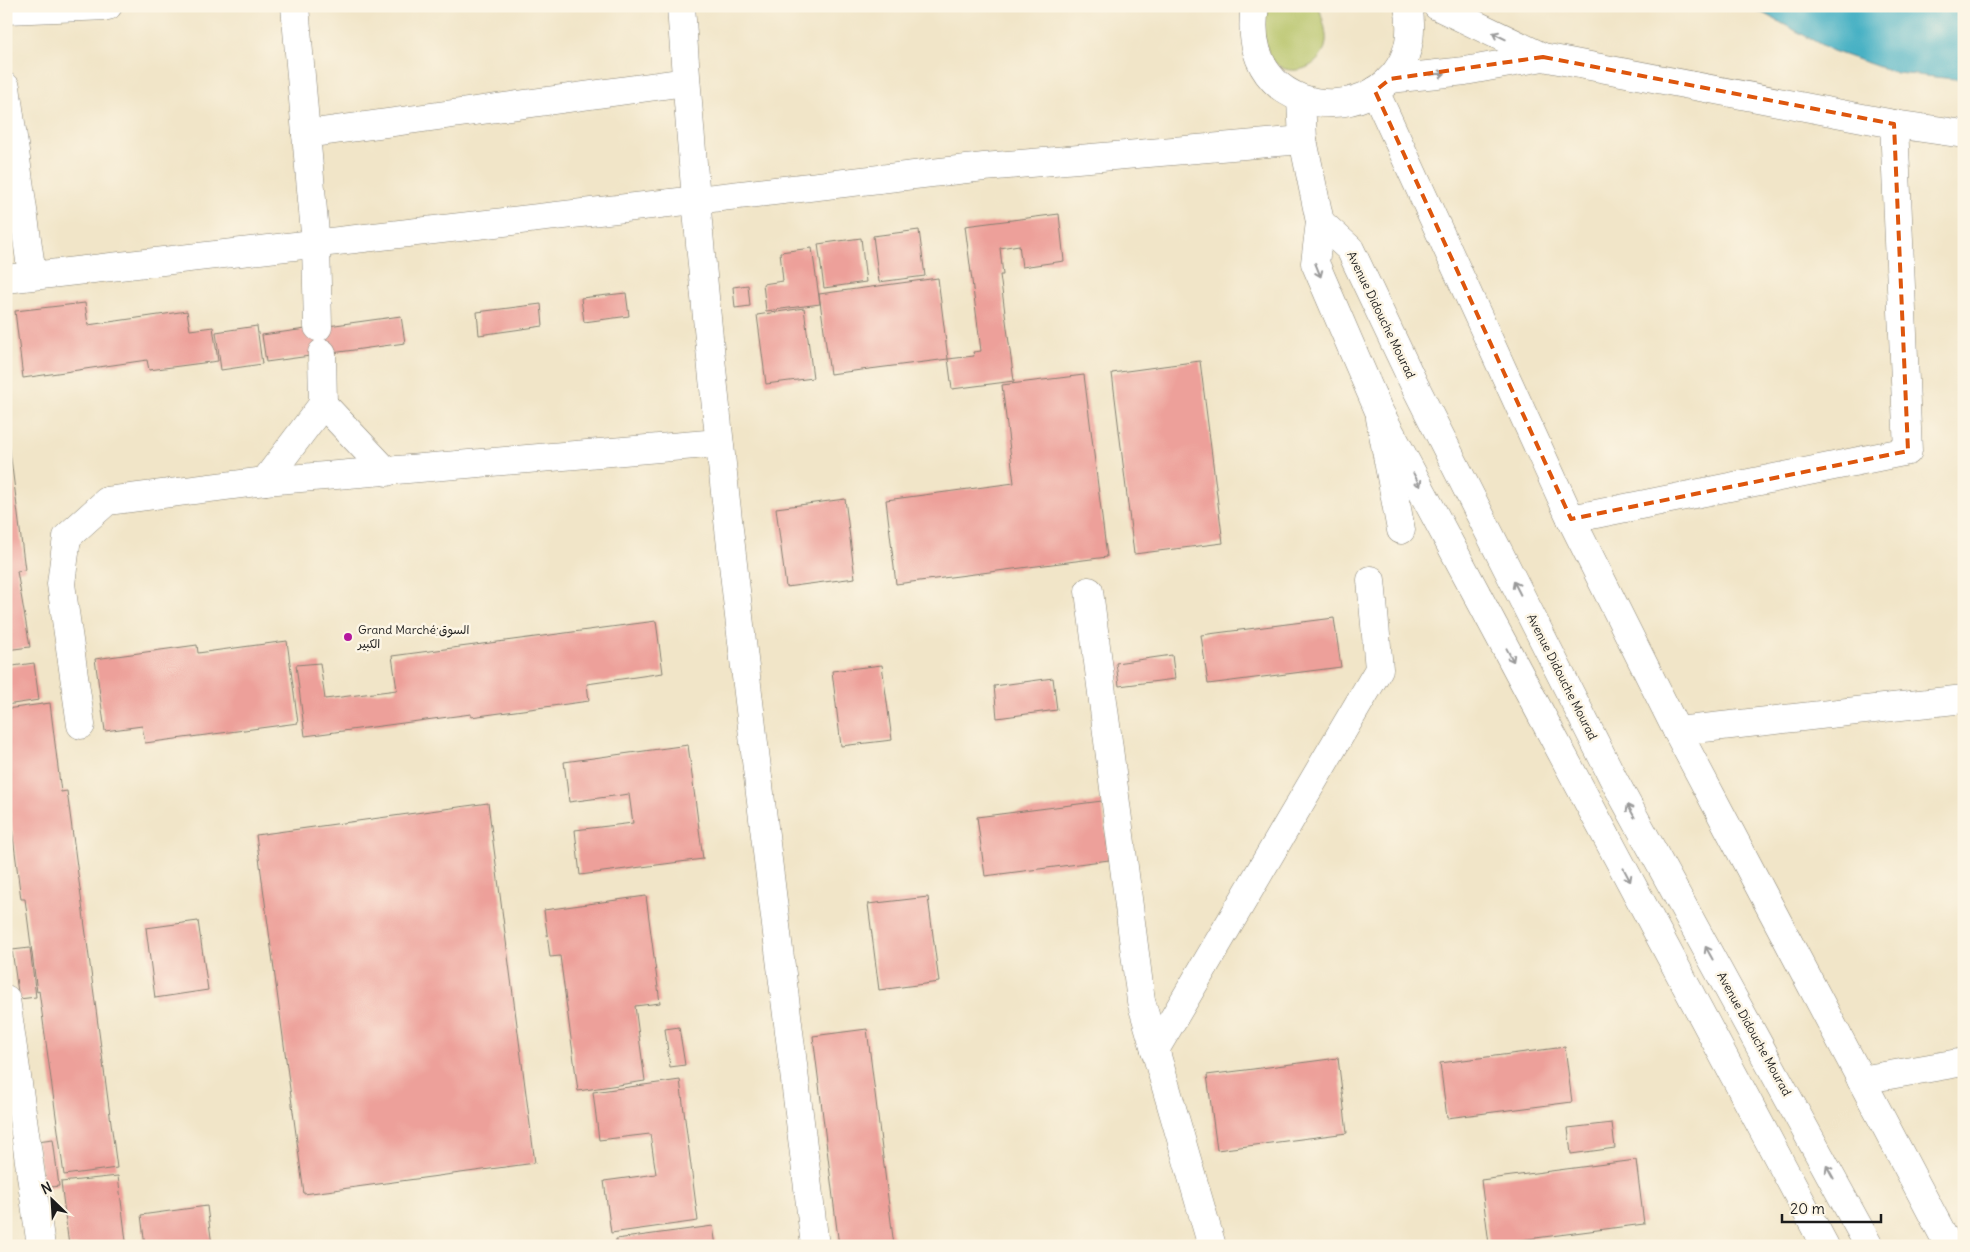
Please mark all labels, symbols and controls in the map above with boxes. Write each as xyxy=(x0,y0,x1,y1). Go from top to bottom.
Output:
one-way arrow xyxy=(1492,31,1507,40)
one-way arrow xyxy=(1430,69,1446,79)
street label: Avenue Didouche Mourad xyxy=(1344,249,1419,381)
one-way arrow xyxy=(1314,262,1323,277)
one-way arrow xyxy=(1412,473,1422,487)
one-way arrow xyxy=(1512,581,1521,596)
street label: Avenue Didouche Mourad xyxy=(1524,611,1601,742)
place label: Grand Marché;السوق الكبير xyxy=(357,622,469,652)
marker: Grand Marché;السوق الكبير xyxy=(342,631,354,643)
one-way arrow xyxy=(1505,647,1515,661)
one-way arrow xyxy=(1626,803,1636,818)
one-way arrow xyxy=(1623,867,1632,882)
one-way arrow xyxy=(1704,946,1714,961)
street label: Avenue Didouche Mourad xyxy=(1714,969,1795,1098)
one-way arrow xyxy=(1825,1164,1835,1179)
north arrow xyxy=(28,1174,78,1224)
text: N xyxy=(38,1178,55,1198)
scale bar xyxy=(1782,1192,1881,1224)
text: 20 m xyxy=(1790,1199,1825,1218)

